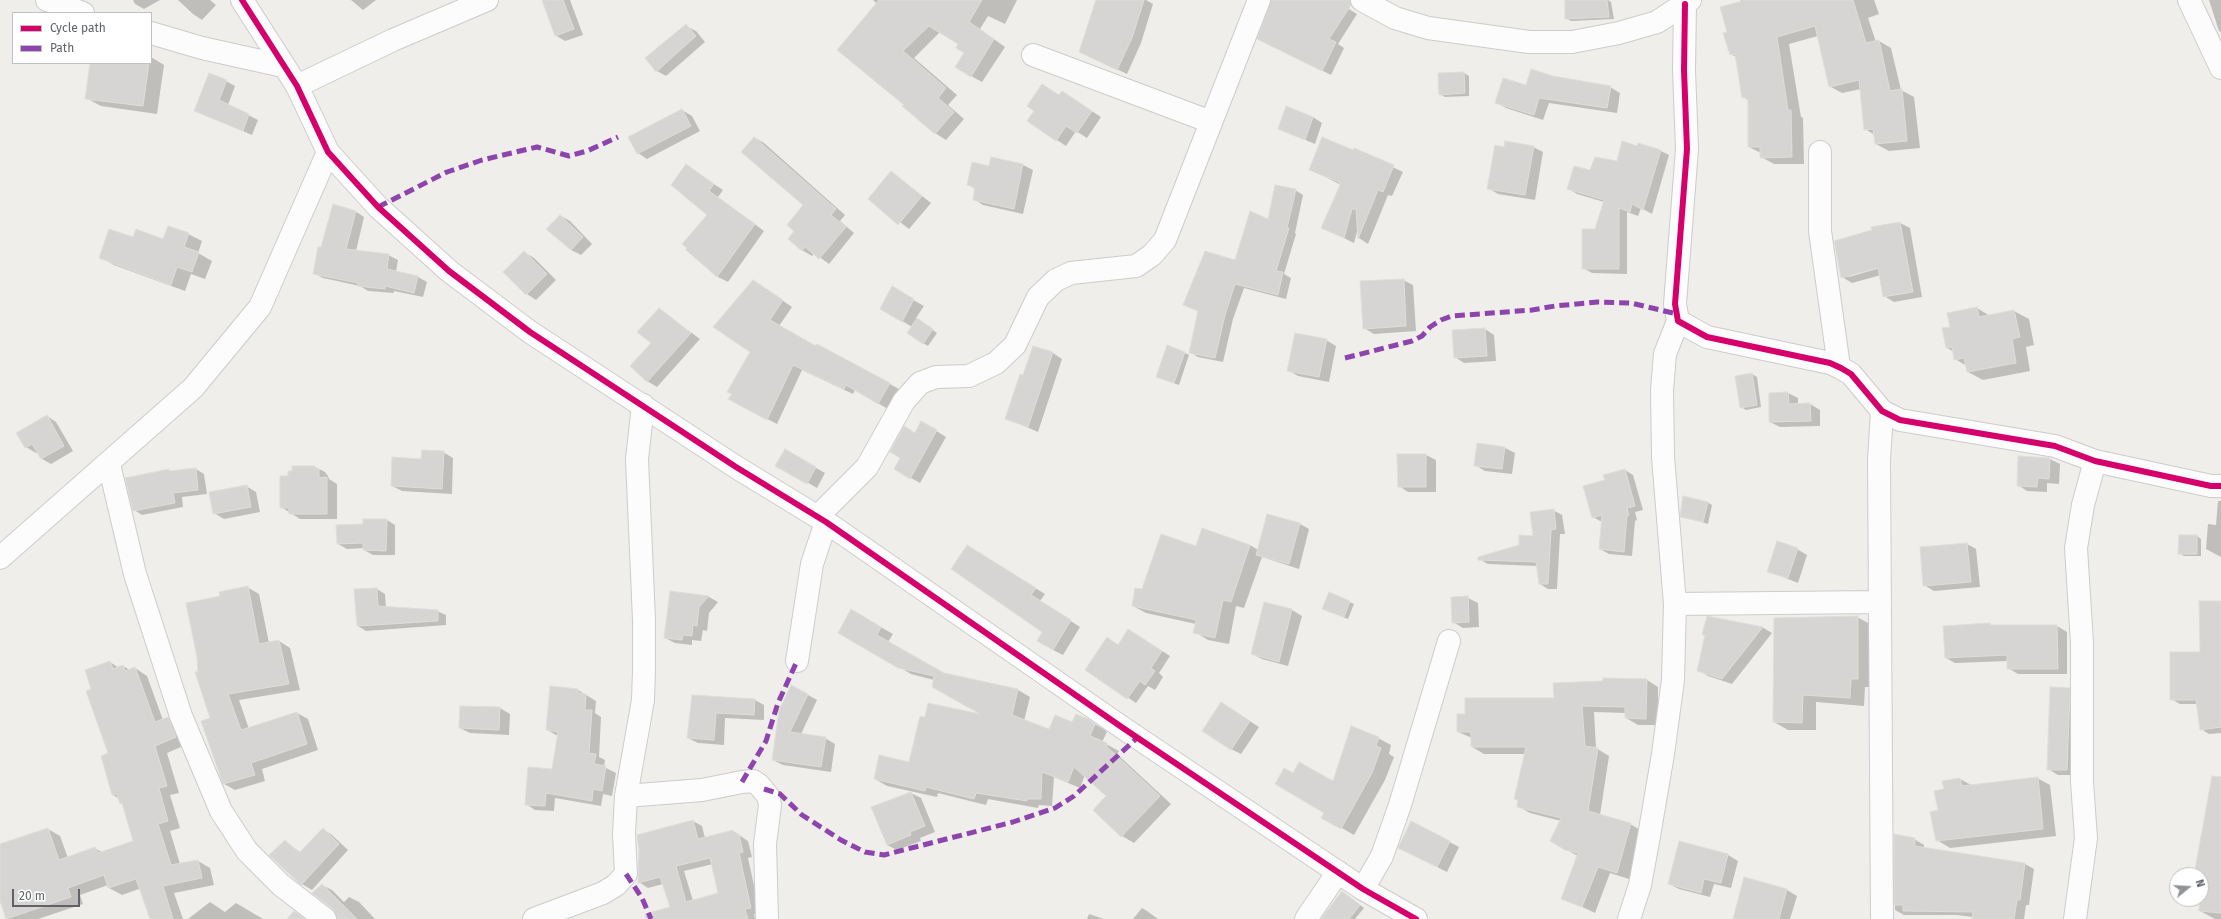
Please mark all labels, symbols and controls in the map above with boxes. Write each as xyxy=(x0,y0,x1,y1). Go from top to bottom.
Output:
legend xyxy=(12,12,152,64)
text: Cycle path xyxy=(50,21,106,35)
text: Path xyxy=(50,41,74,55)
north arrow xyxy=(2169,867,2209,907)
text: N xyxy=(2193,878,2207,889)
scale bar xyxy=(14,881,82,907)
text: 20 m xyxy=(19,889,45,903)

